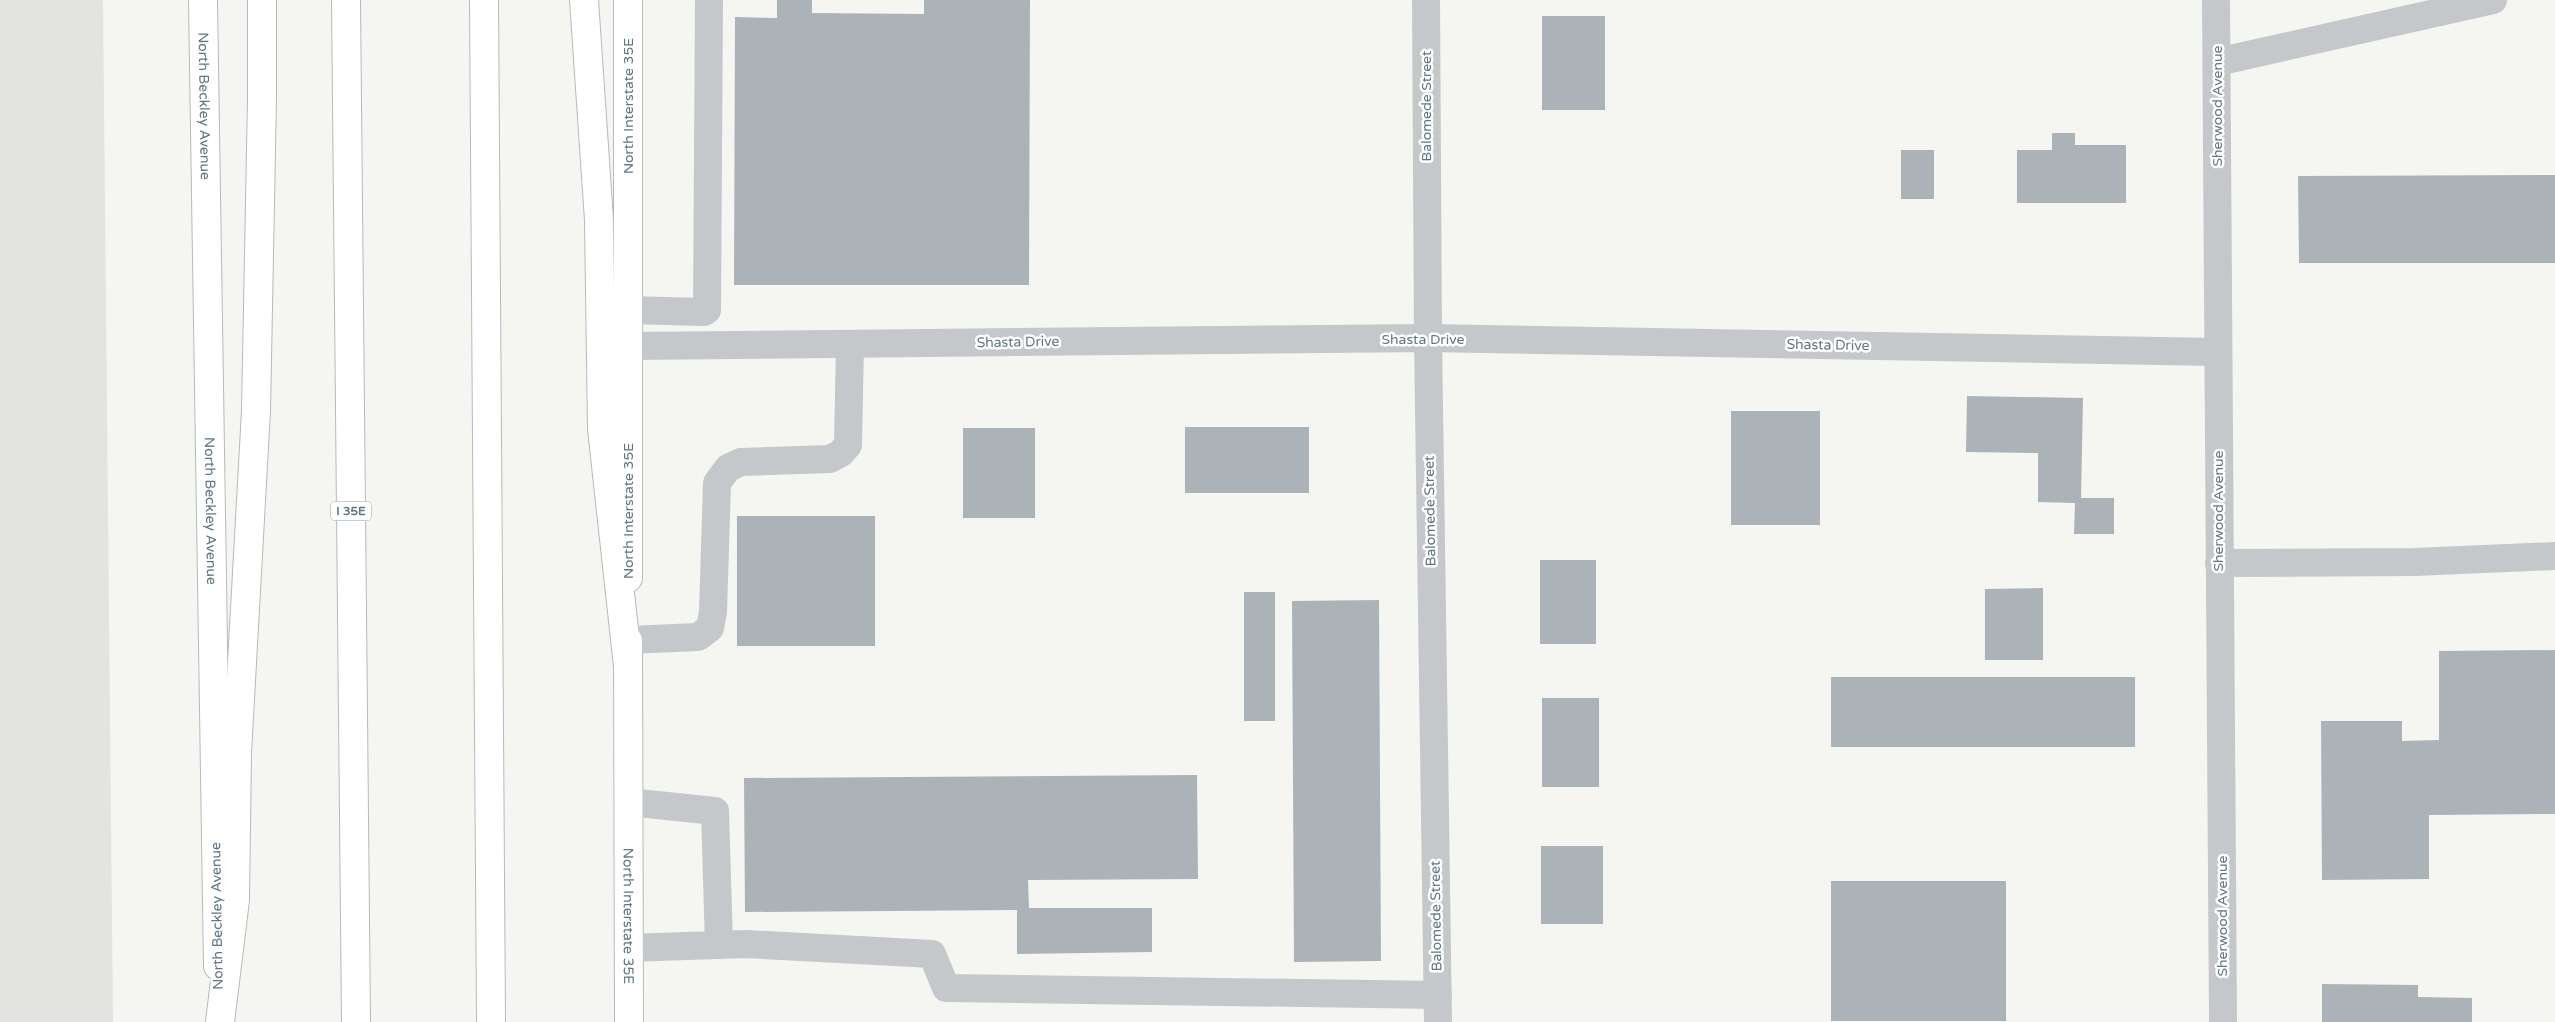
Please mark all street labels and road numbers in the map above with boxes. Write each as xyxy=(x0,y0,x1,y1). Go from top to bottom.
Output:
street label: North Beckley Avenue xyxy=(195,32,214,180)
street label: North Interstate 35E xyxy=(620,38,637,174)
street label: Sherwood Avenue xyxy=(2209,45,2226,166)
street label: Balomede Street xyxy=(1418,50,1435,161)
street label: Shasta Drive xyxy=(1382,331,1465,348)
street label: Shasta Drive xyxy=(976,333,1060,351)
street label: Shasta Drive xyxy=(1786,336,1870,354)
street label: North Beckley Avenue xyxy=(201,437,221,585)
street label: North Interstate 35E xyxy=(620,443,637,579)
street label: Sherwood Avenue xyxy=(2210,450,2227,571)
street label: Balomede Street xyxy=(1421,455,1439,567)
road number: I 35E xyxy=(331,502,371,520)
street label: North Beckley Avenue xyxy=(207,842,227,990)
street label: North Interstate 35E xyxy=(620,848,637,984)
street label: Sherwood Avenue xyxy=(2214,855,2231,976)
street label: Balomede Street xyxy=(1427,860,1445,972)

